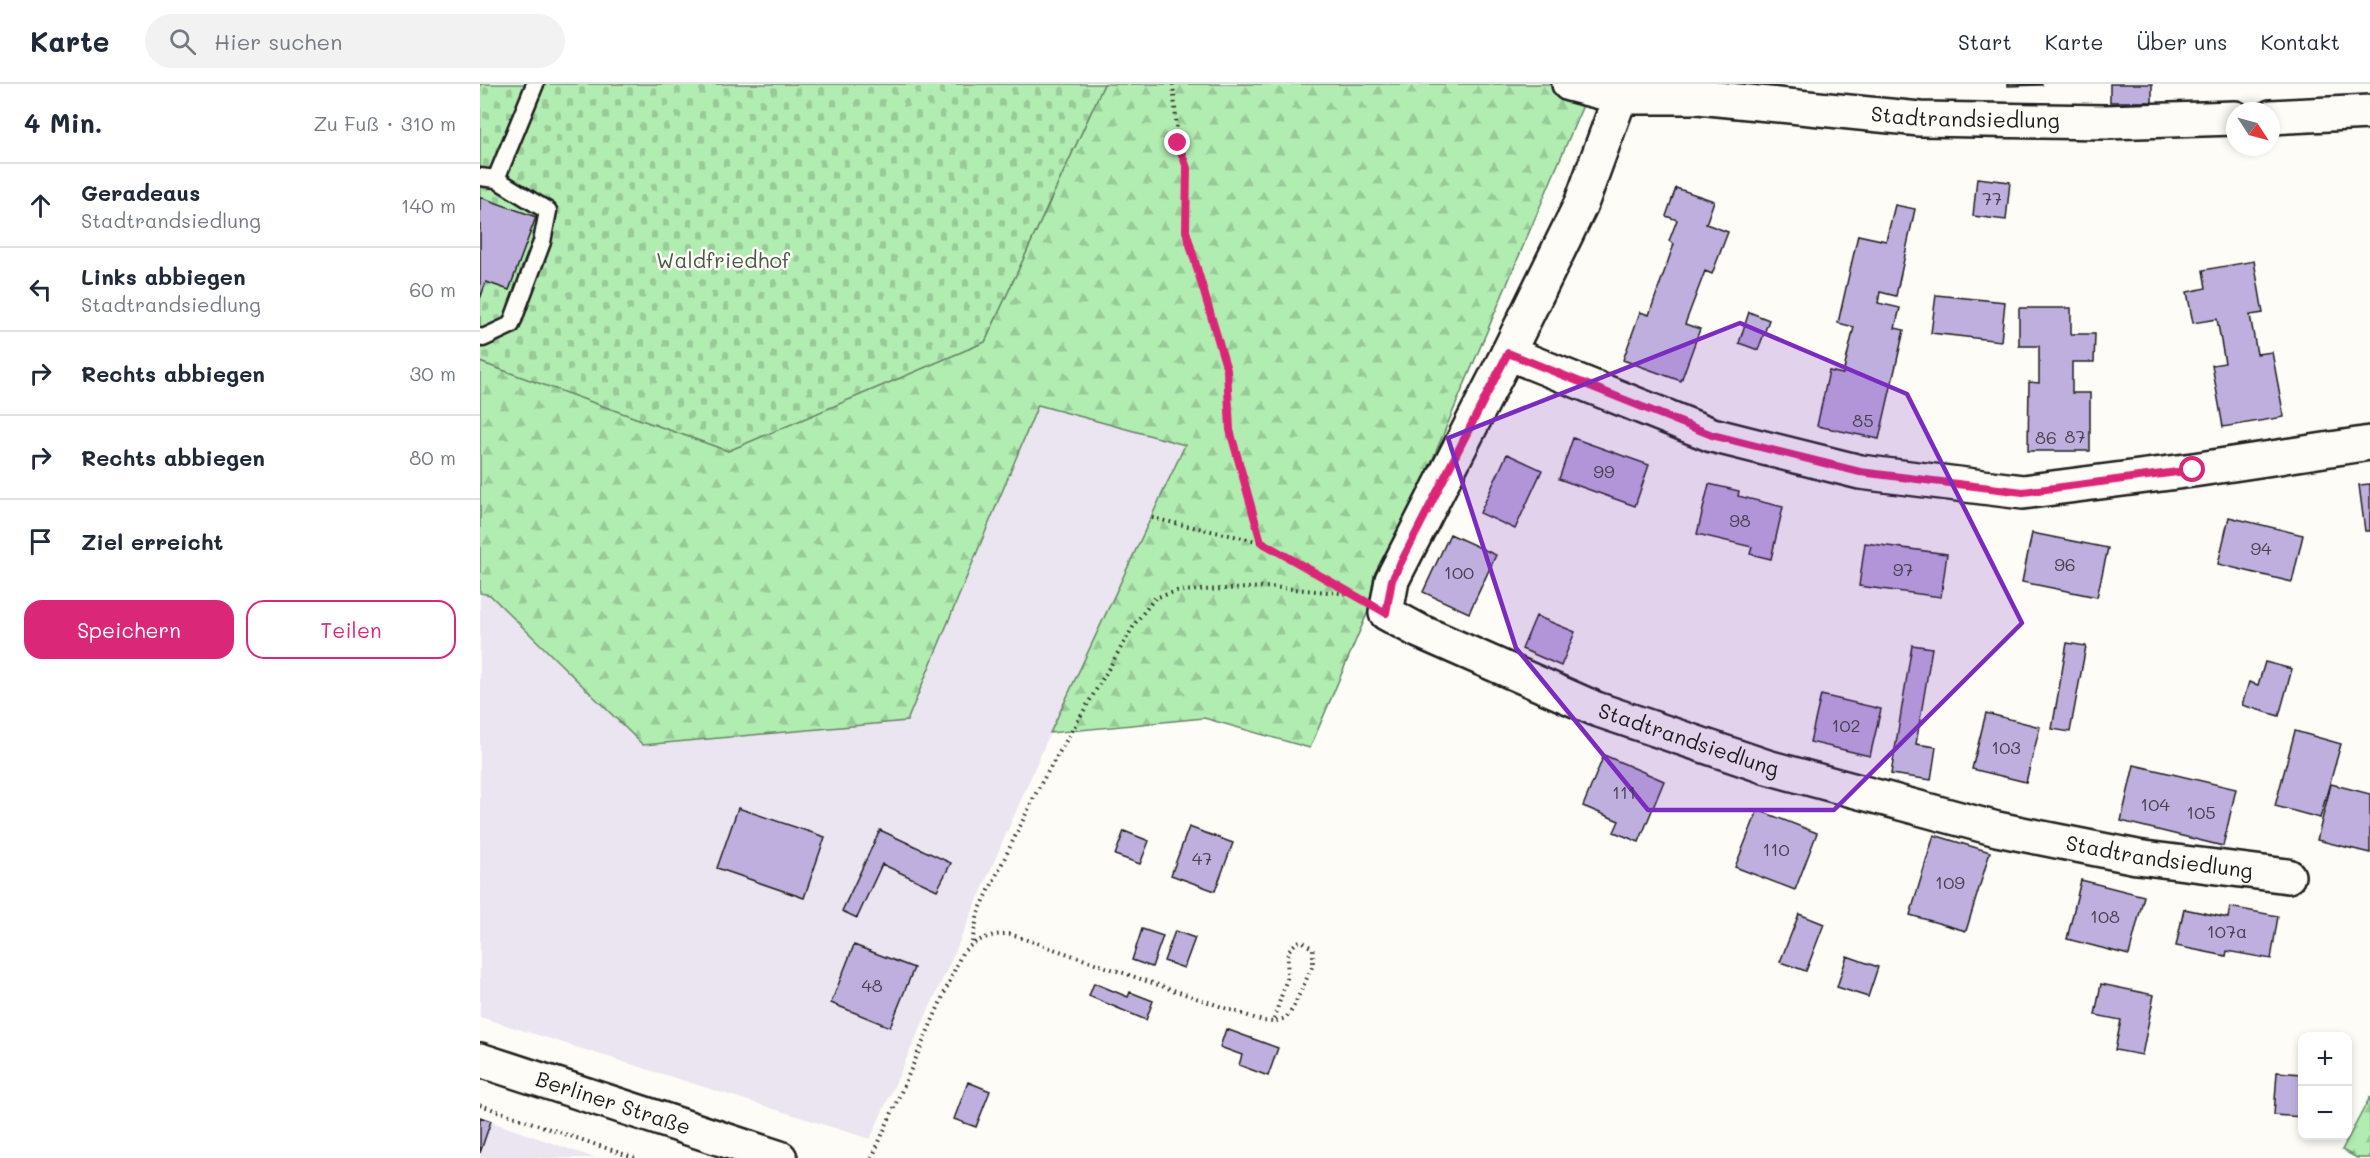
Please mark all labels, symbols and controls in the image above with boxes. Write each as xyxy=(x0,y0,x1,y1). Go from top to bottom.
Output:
search box xyxy=(145,14,565,68)
text: Karte xyxy=(30,23,109,59)
icon: search xyxy=(166,25,199,58)
text: Hier suchen xyxy=(214,27,342,56)
text: Start xyxy=(1958,28,2012,55)
text: Karte xyxy=(2045,28,2103,55)
text: Über uns xyxy=(2136,28,2227,55)
text: Kontakt xyxy=(2260,28,2340,55)
street label: Stadtrandsiedlung xyxy=(1870,99,2060,133)
north arrow xyxy=(2226,102,2280,156)
text: 4 Min. xyxy=(24,106,103,140)
text: Zu Fuß · 310 m xyxy=(314,110,456,136)
route end xyxy=(1164,129,1190,155)
text: Geradeaus xyxy=(81,178,200,207)
house number: 77 xyxy=(1982,186,2002,210)
icon: ahead xyxy=(24,189,57,222)
text: 140 m xyxy=(401,192,456,218)
text: Stadtrandsiedlung xyxy=(81,207,261,233)
park label: Waldfriedhof xyxy=(656,246,791,273)
text: Links abbiegen xyxy=(81,262,246,291)
icon: left xyxy=(24,273,57,306)
text: 60 m xyxy=(409,276,456,302)
text: Stadtrandsiedlung xyxy=(81,291,261,317)
icon: right xyxy=(24,357,57,390)
text: Rechts abbiegen xyxy=(81,359,265,388)
text: 30 m xyxy=(410,360,456,386)
house number: 85 xyxy=(1852,408,1874,432)
house number: 87 xyxy=(2065,424,2085,448)
house number: 86 xyxy=(2035,425,2057,449)
icon: right xyxy=(24,441,57,474)
text: Rechts abbiegen xyxy=(81,443,265,472)
text: 80 m xyxy=(409,444,456,470)
route start xyxy=(2179,456,2205,482)
house number: 99 xyxy=(1593,459,1615,483)
house number: 98 xyxy=(1729,508,1751,532)
icon: arrive xyxy=(24,525,57,558)
text: Ziel erreicht xyxy=(81,527,223,556)
house number: 94 xyxy=(2250,536,2272,560)
house number: 96 xyxy=(2054,552,2076,576)
house number: 97 xyxy=(1893,557,1913,581)
house number: 100 xyxy=(1444,560,1474,584)
button: Speichern xyxy=(24,600,234,659)
button: Teilen xyxy=(246,600,456,659)
street label: Stadtrandsiedlung xyxy=(1595,696,1782,782)
house number: 102 xyxy=(1831,713,1861,737)
house number: 103 xyxy=(1991,735,2021,759)
house number: 111 xyxy=(1612,780,1636,804)
house number: 104 xyxy=(2140,792,2170,816)
house number: 105 xyxy=(2186,800,2216,824)
street label: Stadtrandsiedlung xyxy=(2064,828,2255,883)
house number: 110 xyxy=(1762,837,1790,861)
house number: 47 xyxy=(1192,846,1212,870)
house number: 109 xyxy=(1935,870,1965,894)
house number: 108 xyxy=(2090,904,2120,928)
house number: 107a xyxy=(2207,919,2247,943)
house number: 48 xyxy=(861,973,883,997)
map controls xyxy=(2298,1032,2352,1140)
button: + xyxy=(2298,1032,2352,1086)
street label: Berliner Straße xyxy=(533,1064,694,1140)
button: − xyxy=(2298,1086,2352,1140)

